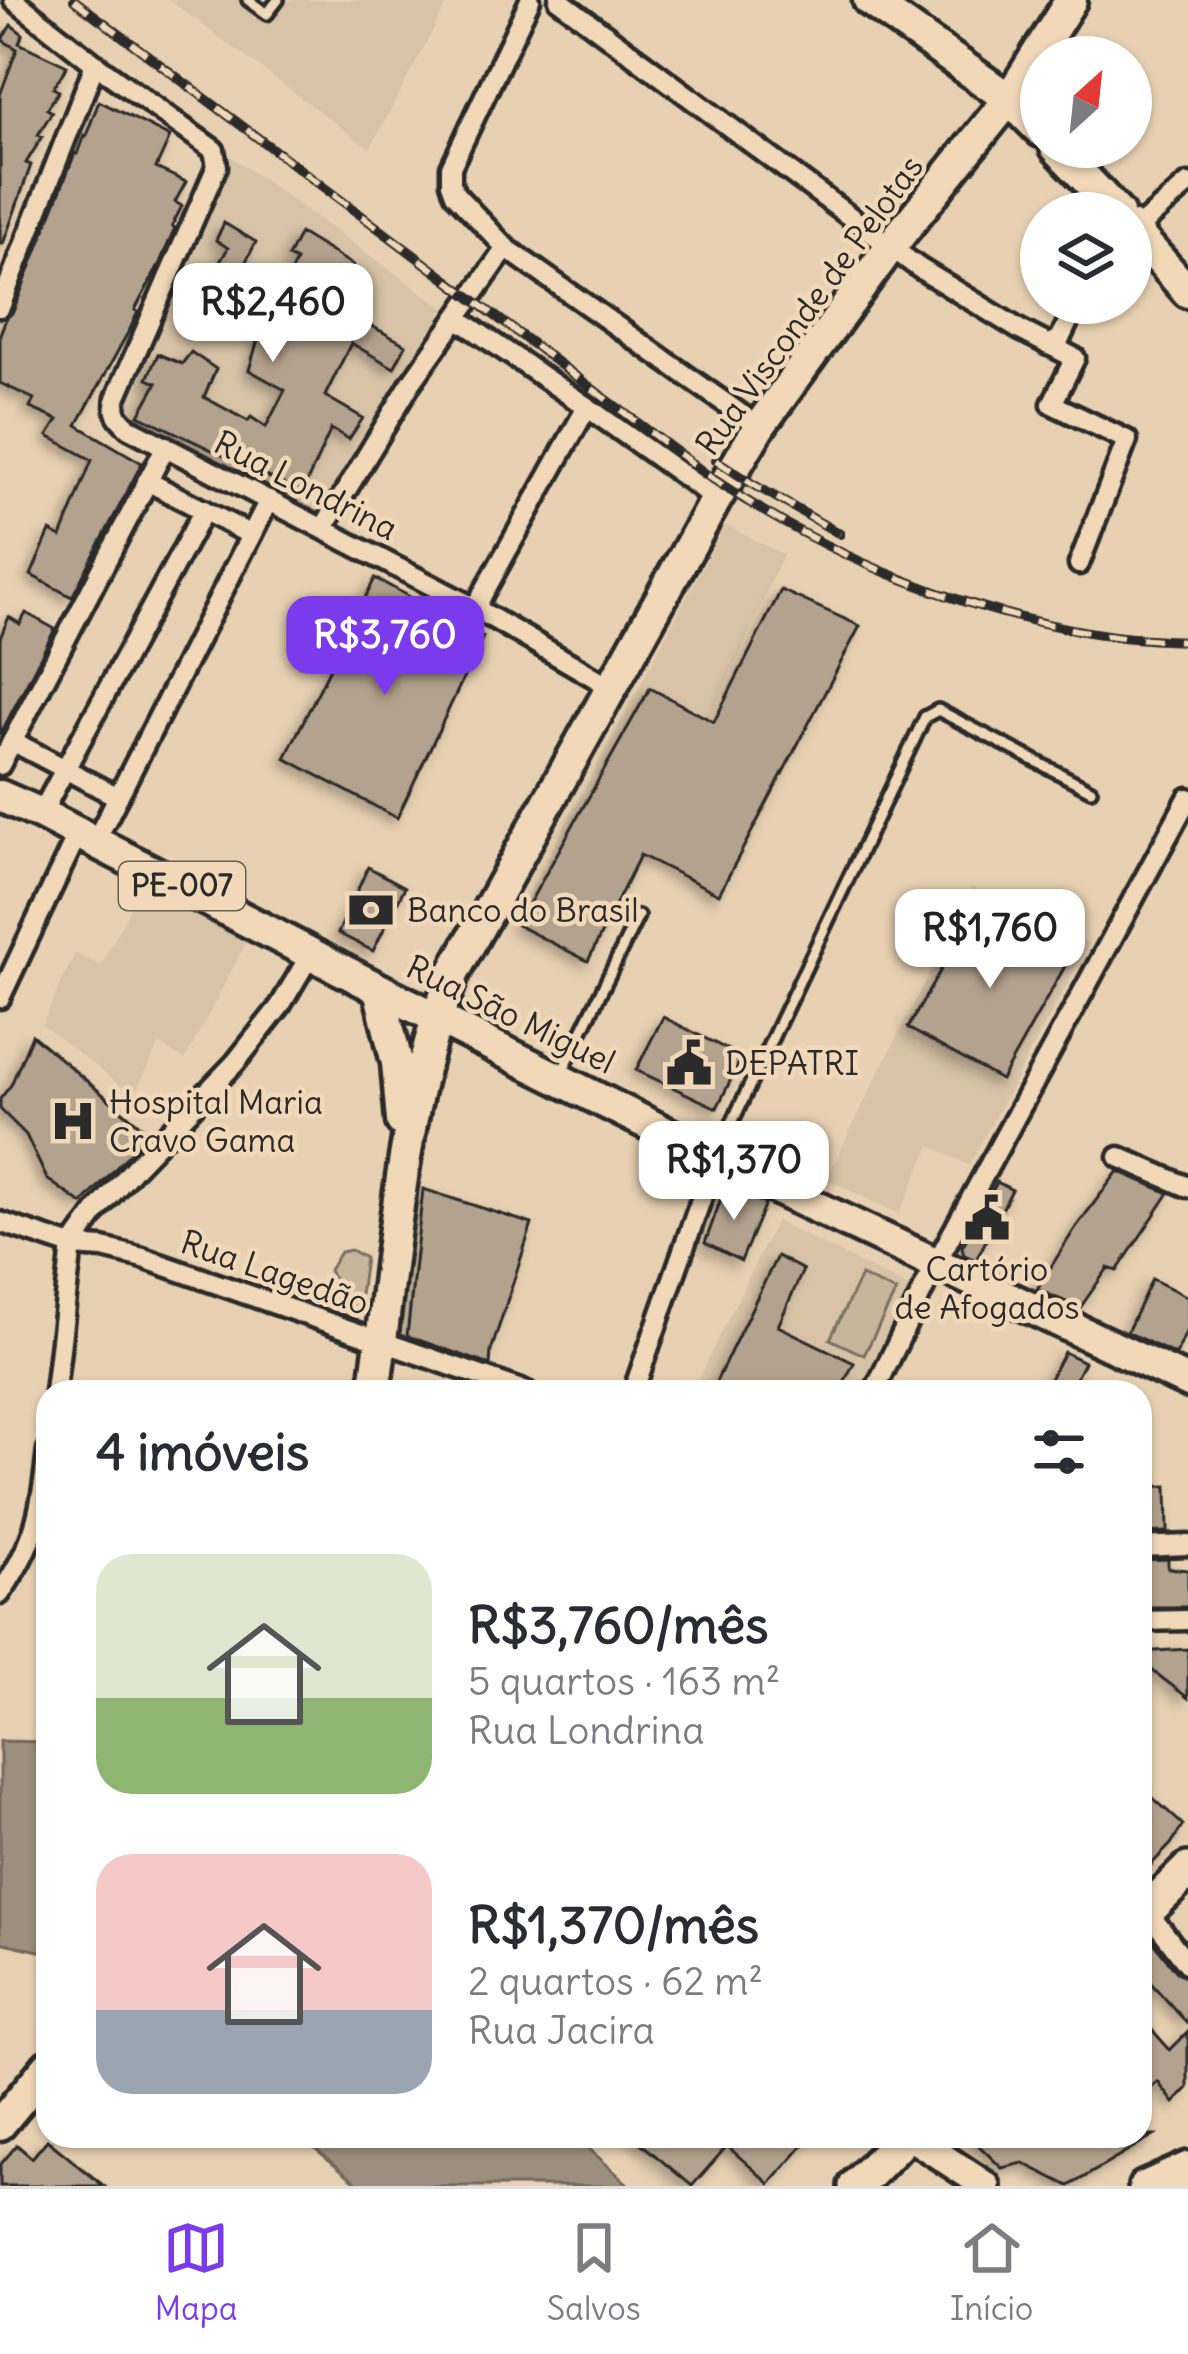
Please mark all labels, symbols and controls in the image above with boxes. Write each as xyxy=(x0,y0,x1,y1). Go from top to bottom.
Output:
north arrow xyxy=(1020,36,1152,168)
map controls xyxy=(1020,36,1152,324)
street label: Rua Visconde de Pelotas xyxy=(686,147,932,463)
button: layers xyxy=(1020,192,1152,324)
pin: R$2,460 xyxy=(162,263,384,365)
text: R$2,460 xyxy=(200,277,346,326)
street label: Rua Londrina xyxy=(207,421,405,549)
pin: R$3,760 xyxy=(274,596,496,698)
text: R$3,760 xyxy=(313,610,457,659)
road number: PE-007 xyxy=(119,862,245,910)
bank icon: Banco do Brasil xyxy=(346,885,396,935)
place label: Banco do Brasil xyxy=(407,889,639,931)
pin: R$1,760 xyxy=(879,889,1101,991)
text: R$1,760 xyxy=(922,903,1058,952)
street label: Rua São Miguel xyxy=(400,945,622,1083)
public building icon: DEPATRI xyxy=(664,1038,714,1088)
place label: DEPATRI xyxy=(725,1042,859,1084)
place label: Hospital Maria Cravo Gama xyxy=(109,1081,323,1161)
hospital icon: Hospital Maria Cravo Gama xyxy=(48,1096,98,1146)
pin: R$1,370 xyxy=(623,1121,845,1223)
text: R$1,370 xyxy=(666,1135,802,1184)
public building icon: Cartório de Afogados xyxy=(962,1193,1012,1243)
street label: Rua Lagedão xyxy=(176,1220,374,1324)
place label: Cartório de Afogados xyxy=(895,1248,1079,1328)
icon: filters xyxy=(1026,1419,1092,1485)
text: 4 imóveis xyxy=(96,1420,309,1484)
text: R$3,760/mês xyxy=(468,1593,768,1657)
icon: home xyxy=(192,1602,336,1746)
text: 5 quartos · 163 m² xyxy=(468,1657,780,1706)
text: Rua Londrina xyxy=(468,1706,704,1755)
text: R$1,370/mês xyxy=(468,1893,759,1957)
icon: home xyxy=(192,1902,336,2046)
text: 2 quartos · 62 m² xyxy=(468,1957,763,2006)
text: Rua Jacira xyxy=(468,2006,655,2055)
tab: Mapa xyxy=(155,2215,238,2329)
tab: Salvos xyxy=(547,2215,641,2329)
tab: Início xyxy=(950,2215,1033,2329)

